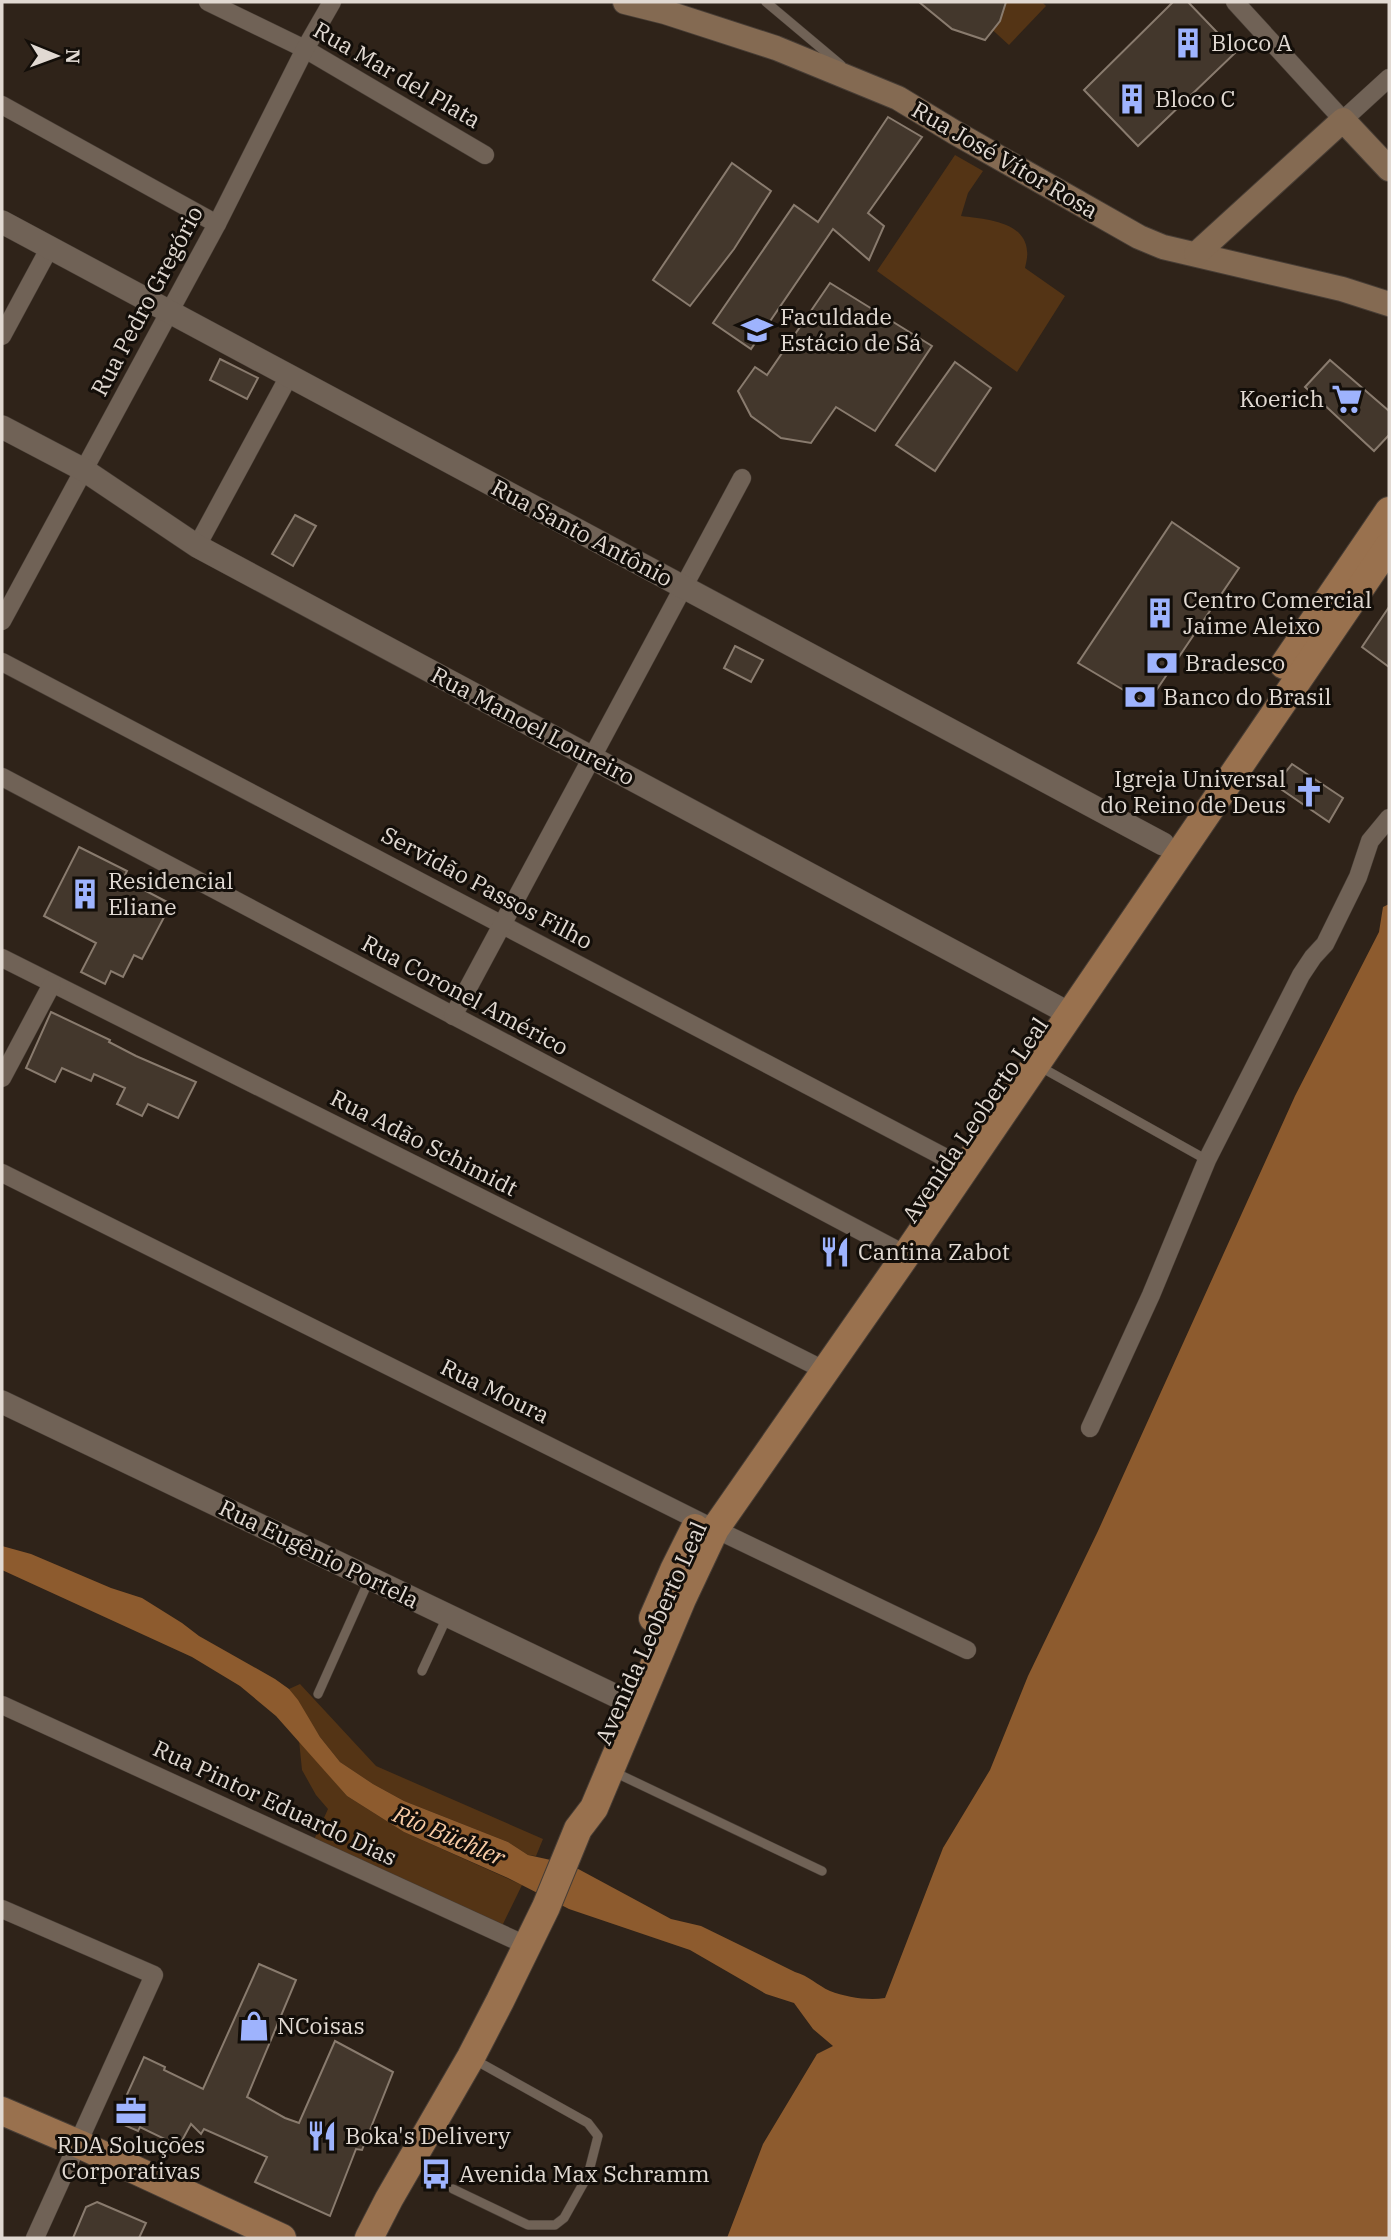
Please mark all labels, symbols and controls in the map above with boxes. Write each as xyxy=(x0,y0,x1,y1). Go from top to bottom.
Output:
street label: Rua Mar del Plata xyxy=(308,14,487,134)
north arrow xyxy=(21,21,91,91)
building icon: Bloco A xyxy=(1171,26,1205,60)
place label: Bloco A xyxy=(1211,27,1292,57)
text: N xyxy=(61,49,85,64)
building icon: Bloco C xyxy=(1115,82,1149,116)
place label: Bloco C xyxy=(1155,83,1235,113)
street label: Rua José Vítor Rosa xyxy=(907,94,1104,225)
street label: Rua Pedro Gregório xyxy=(83,200,209,401)
place label: Faculdade Estácio de Sá xyxy=(780,301,922,357)
school or university icon: Faculdade Estácio de Sá xyxy=(740,313,774,347)
supermarket icon: Koerich xyxy=(1330,382,1364,416)
place label: Koerich xyxy=(1239,383,1324,413)
street label: Rua Santo Antônio xyxy=(487,472,678,593)
place label: Centro Comercial Jaime Aleixo xyxy=(1183,584,1372,640)
building icon: Centro Comercial Jaime Aleixo xyxy=(1143,596,1177,630)
bank icon: Bradesco xyxy=(1145,646,1179,680)
place label: Bradesco xyxy=(1185,647,1285,677)
street label: Rua Manoel Loureiro xyxy=(427,659,640,791)
bank icon: Banco do Brasil xyxy=(1123,680,1157,714)
place label: Banco do Brasil xyxy=(1163,681,1332,711)
place label: Igreja Universal do Reino de Deus xyxy=(1100,763,1286,819)
church icon: Igreja Universal do Reino de Deus xyxy=(1292,775,1326,809)
street label: Servidão Passos Filho xyxy=(377,819,598,955)
place label: Residencial Eliane xyxy=(108,865,234,921)
building icon: Residencial Eliane xyxy=(68,877,102,911)
street label: Rua Coronel Américo xyxy=(357,927,574,1061)
street label: Avenida Leoberto Leal xyxy=(894,1011,1054,1228)
street label: Rua Adão Schimidt xyxy=(326,1082,523,1202)
restaurant icon: Cantina Zabot xyxy=(818,1235,852,1269)
place label: Cantina Zabot xyxy=(858,1236,1010,1266)
street label: Rua Moura xyxy=(436,1351,555,1429)
street label: Rua Eugênio Portela xyxy=(215,1492,424,1615)
street label: Avenida Leoberto Leal xyxy=(587,1516,713,1749)
street label: Rua Pintor Eduardo Dias xyxy=(149,1732,402,1872)
water label: Rio Büchler xyxy=(388,1797,512,1874)
shop icon: NCoisas xyxy=(237,2009,271,2043)
place label: NCoisas xyxy=(277,2010,365,2040)
office icon: RDA Soluções Corporativas xyxy=(114,2094,148,2128)
restaurant icon: Boka's Delivery xyxy=(305,2119,339,2153)
place label: Boka's Delivery xyxy=(345,2120,511,2150)
place label: RDA Soluções Corporativas xyxy=(57,2129,205,2185)
bus stop icon: Avenida Max Schramm xyxy=(419,2157,453,2191)
place label: Avenida Max Schramm xyxy=(459,2158,710,2188)

